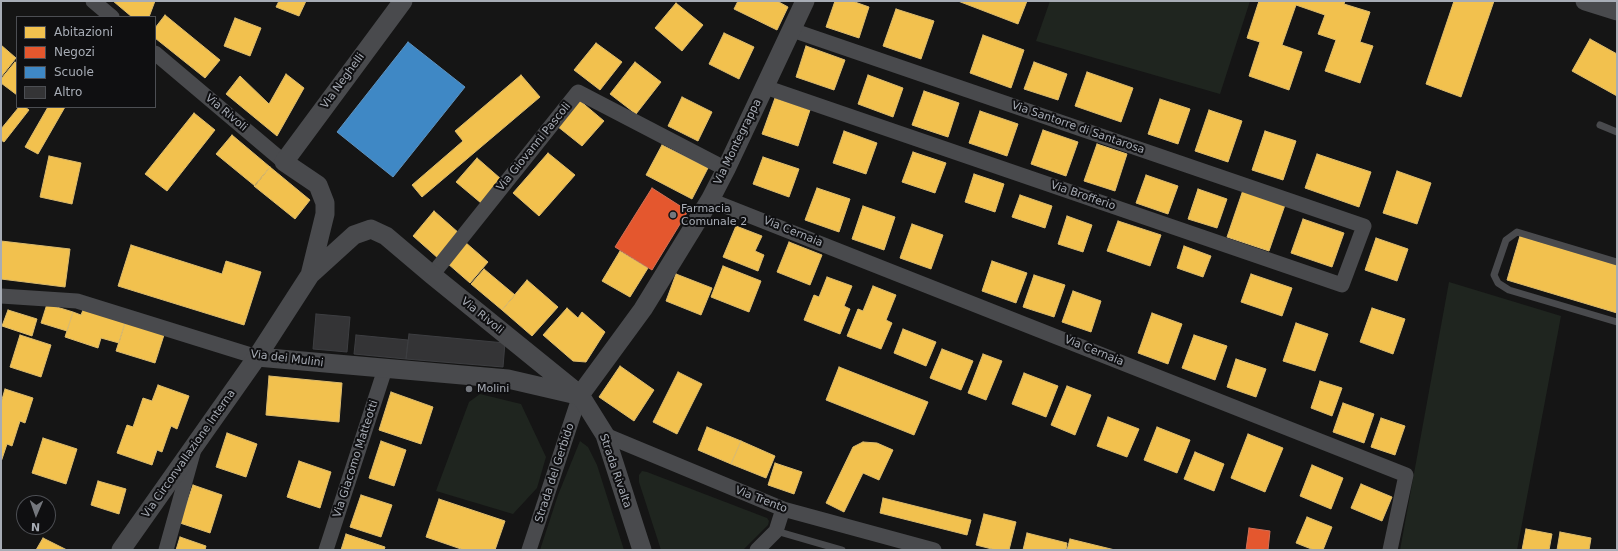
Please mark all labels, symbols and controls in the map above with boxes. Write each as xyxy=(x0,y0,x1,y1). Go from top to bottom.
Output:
legend xyxy=(16,16,156,108)
text: Abitazioni xyxy=(54,25,113,39)
text: Negozi xyxy=(54,45,95,59)
street label: Via Neghelli xyxy=(318,51,368,111)
text: Scuole xyxy=(54,65,94,79)
text: Altro xyxy=(54,85,82,99)
street label: Via Rivoli xyxy=(202,92,250,134)
street label: Via Montegrappa xyxy=(712,97,764,187)
street label: Via Santorre di Santarosa xyxy=(1010,99,1146,157)
street label: Via Giovanni Pascoli xyxy=(494,100,574,194)
street label: Via Brofferio xyxy=(1049,179,1117,213)
place label: Farmacia Comunale 2 xyxy=(681,202,747,228)
marker: Farmacia Comunale 2 xyxy=(668,210,678,220)
street label: Via Cernaia xyxy=(761,214,825,250)
street label: Via Rivoli xyxy=(458,295,506,337)
street label: Via Cernaia xyxy=(1062,333,1126,369)
street label: Via dei Mulini xyxy=(250,348,324,370)
place label: Molini xyxy=(477,382,509,396)
marker: Molini xyxy=(464,384,474,394)
street label: Via Circonvallazione Interna xyxy=(140,387,238,521)
street label: Via Giacomo Matteotti xyxy=(331,399,381,519)
street label: Strada del Gerbido xyxy=(533,422,577,524)
street label: Strada Rivalta xyxy=(596,432,634,510)
street label: Via Trento xyxy=(733,484,789,516)
north arrow xyxy=(16,495,56,535)
text: N xyxy=(31,520,40,533)

